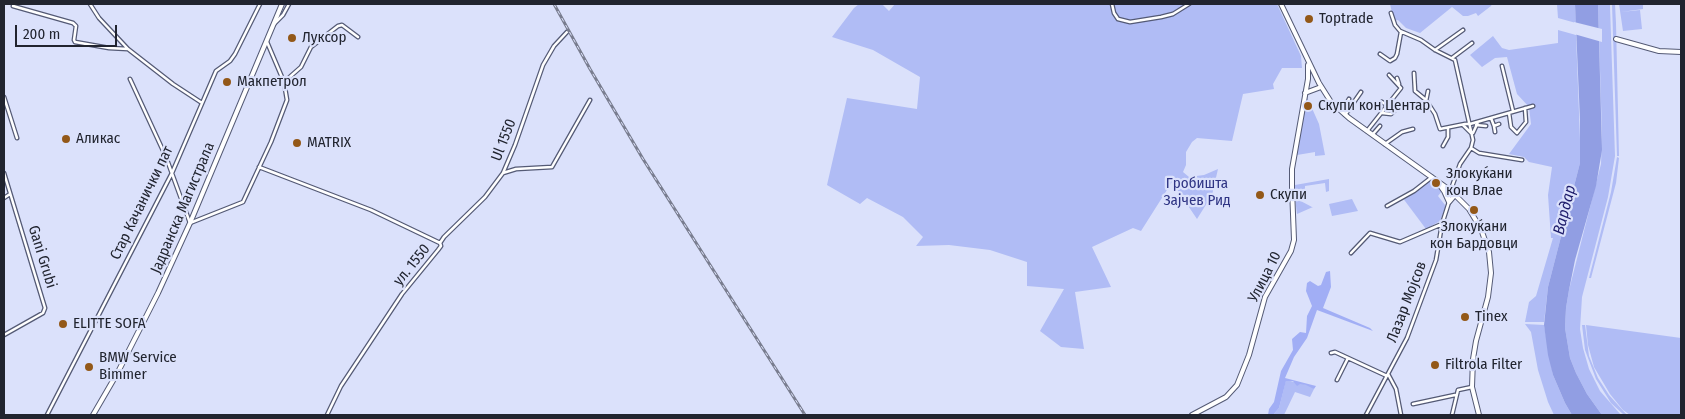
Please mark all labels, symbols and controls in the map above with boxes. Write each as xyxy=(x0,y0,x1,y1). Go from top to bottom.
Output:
place label: Toptrade xyxy=(1319,10,1373,28)
marker: Toptrade xyxy=(1303,13,1315,25)
scale bar xyxy=(18,15,120,47)
text: 200 m xyxy=(23,25,60,43)
place label: Луксор xyxy=(302,29,346,47)
marker: Луксор xyxy=(286,32,298,44)
place label: Макпетрол xyxy=(237,73,307,91)
marker: Макпетрол xyxy=(221,76,233,88)
place label: Скупи кон Центар xyxy=(1318,97,1430,115)
marker: Скупи кон Центар xyxy=(1302,100,1314,112)
street label: Ul 1550 xyxy=(488,116,520,164)
place label: Аликас xyxy=(76,130,120,148)
marker: Аликас xyxy=(60,133,72,145)
place label: MATRIX xyxy=(307,134,351,152)
marker: MATRIX xyxy=(291,137,303,149)
street label: Јадранска Магистрала xyxy=(147,140,219,276)
street label: Стар Качанички пат xyxy=(107,143,177,263)
place label: Злокуќани кон Влае xyxy=(1446,165,1513,200)
park label: Гробишта Зајчев Рид xyxy=(1163,175,1231,210)
marker: Злокуќани кон Влае xyxy=(1430,177,1442,189)
water label: Вардар xyxy=(1550,183,1580,237)
place label: Скупи xyxy=(1270,186,1307,204)
marker: Скупи xyxy=(1254,189,1266,201)
marker: Злокуќани кон Бардовци xyxy=(1468,204,1480,216)
place label: Злокуќани кон Бардовци xyxy=(1430,218,1518,253)
street label: Gani Grubi xyxy=(24,223,60,291)
street label: ул. 1550 xyxy=(390,241,434,289)
street label: Улица 10 xyxy=(1245,249,1285,305)
street label: Лазар Мојсов xyxy=(1383,259,1431,345)
place label: Tinex xyxy=(1475,308,1507,326)
marker: Tinex xyxy=(1459,311,1471,323)
place label: ELITTE SOFA xyxy=(73,315,146,333)
marker: ELITTE SOFA xyxy=(57,318,69,330)
place label: BMW Service Bimmer xyxy=(99,349,177,384)
place label: Filtrola Filter xyxy=(1445,356,1522,374)
marker: Filtrola Filter xyxy=(1429,359,1441,371)
marker: BMW Service Bimmer xyxy=(83,361,95,373)

